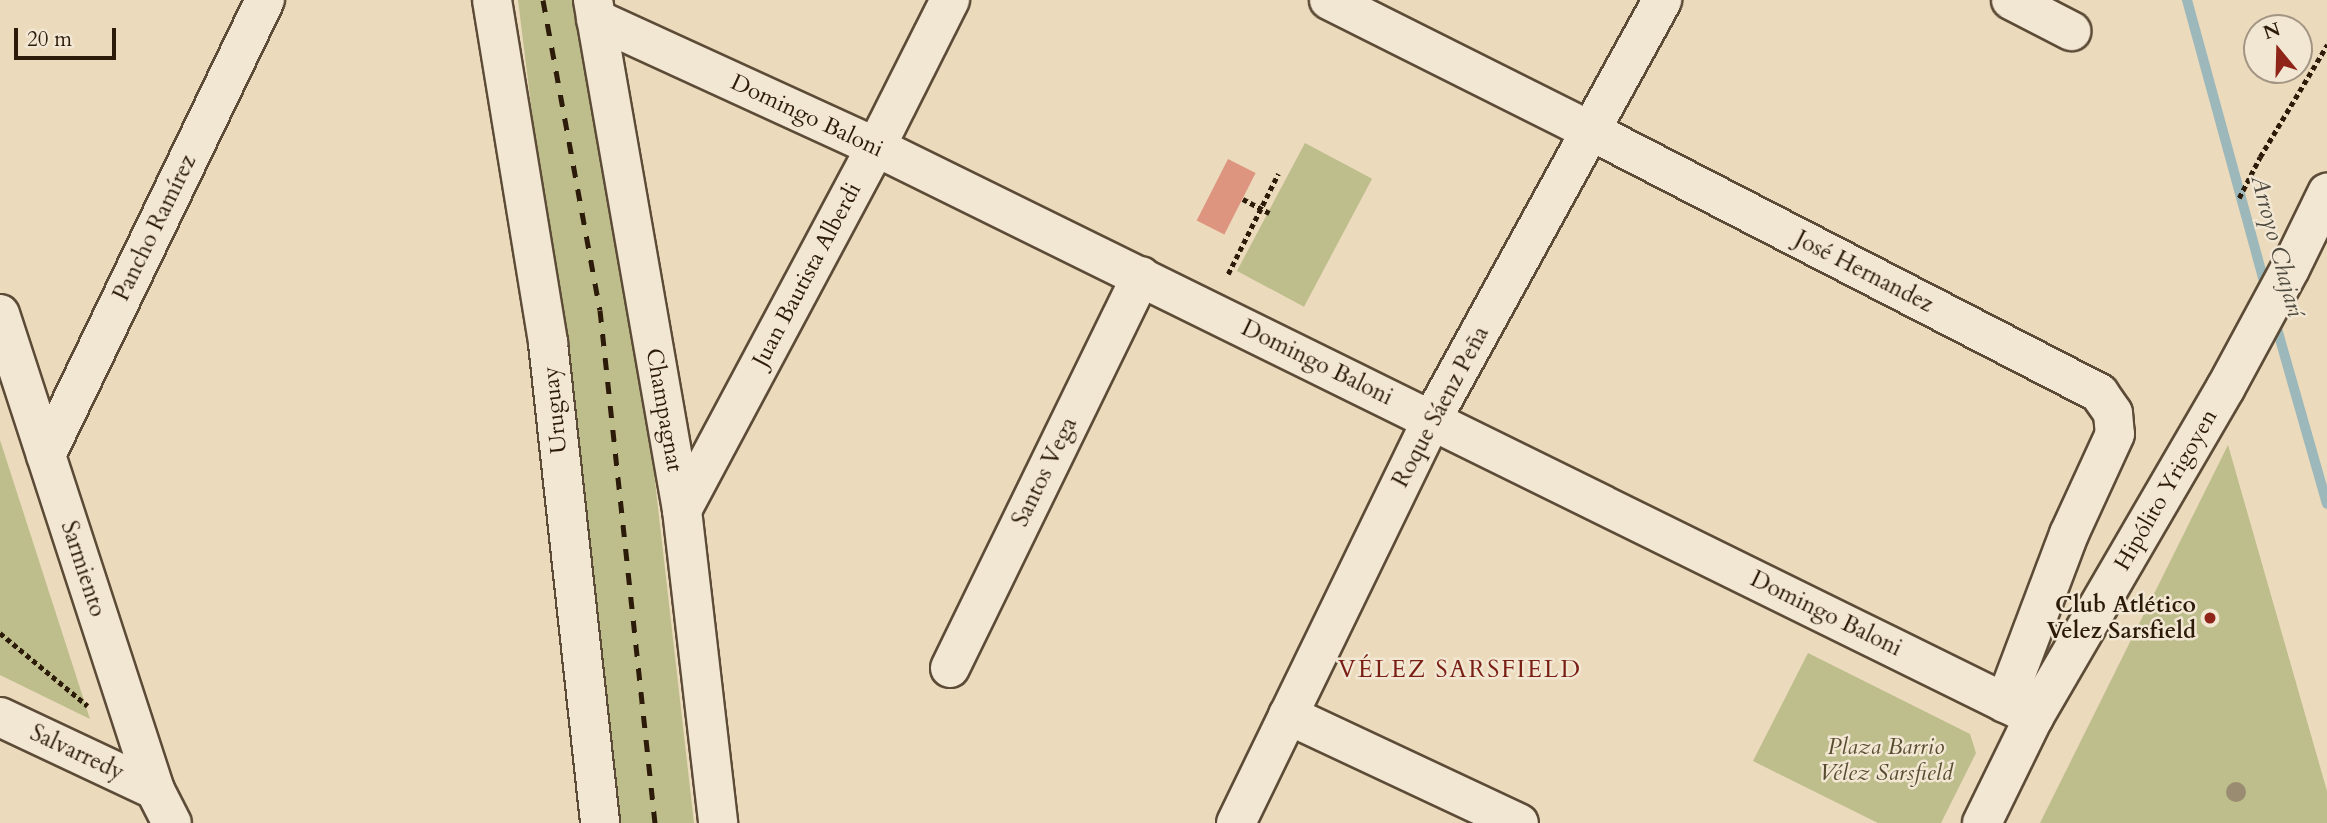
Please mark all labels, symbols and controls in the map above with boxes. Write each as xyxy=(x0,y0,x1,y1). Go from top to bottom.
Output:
scale bar xyxy=(18,14,119,58)
north arrow xyxy=(2243,14,2313,84)
text: N xyxy=(2260,16,2284,46)
text: 20 m xyxy=(27,25,72,54)
street label: Domingo Baloni xyxy=(726,69,888,163)
street label: Pancho Ramírez xyxy=(108,150,202,306)
water label: Arroyo Chajarí xyxy=(2244,172,2310,320)
street label: Juan Bautista Alberdi xyxy=(747,178,867,372)
street label: José Hernandez xyxy=(1790,225,1938,319)
street label: Domingo Baloni xyxy=(1237,314,1397,412)
street label: Roque Sáenz Peña xyxy=(1387,322,1495,492)
street label: Champagnat xyxy=(640,346,688,474)
street label: Uruguay xyxy=(537,365,573,455)
street label: Hipólito Yrigoyen xyxy=(2109,404,2223,576)
street label: Santos Vega xyxy=(1007,413,1083,531)
street label: Sarmiento xyxy=(55,518,111,620)
street label: Domingo Baloni xyxy=(1746,565,1906,663)
place label: Club Atlético Velez Sarsfield xyxy=(2047,591,2196,645)
marker: Club Atlético Velez Sarsfield xyxy=(2202,610,2218,626)
district label: VÉLEZ SARSFIELD xyxy=(1340,656,1580,684)
street label: Salvarredy xyxy=(26,719,128,787)
park label: Plaza Barrio Vélez Sarsfield xyxy=(1819,733,1953,787)

